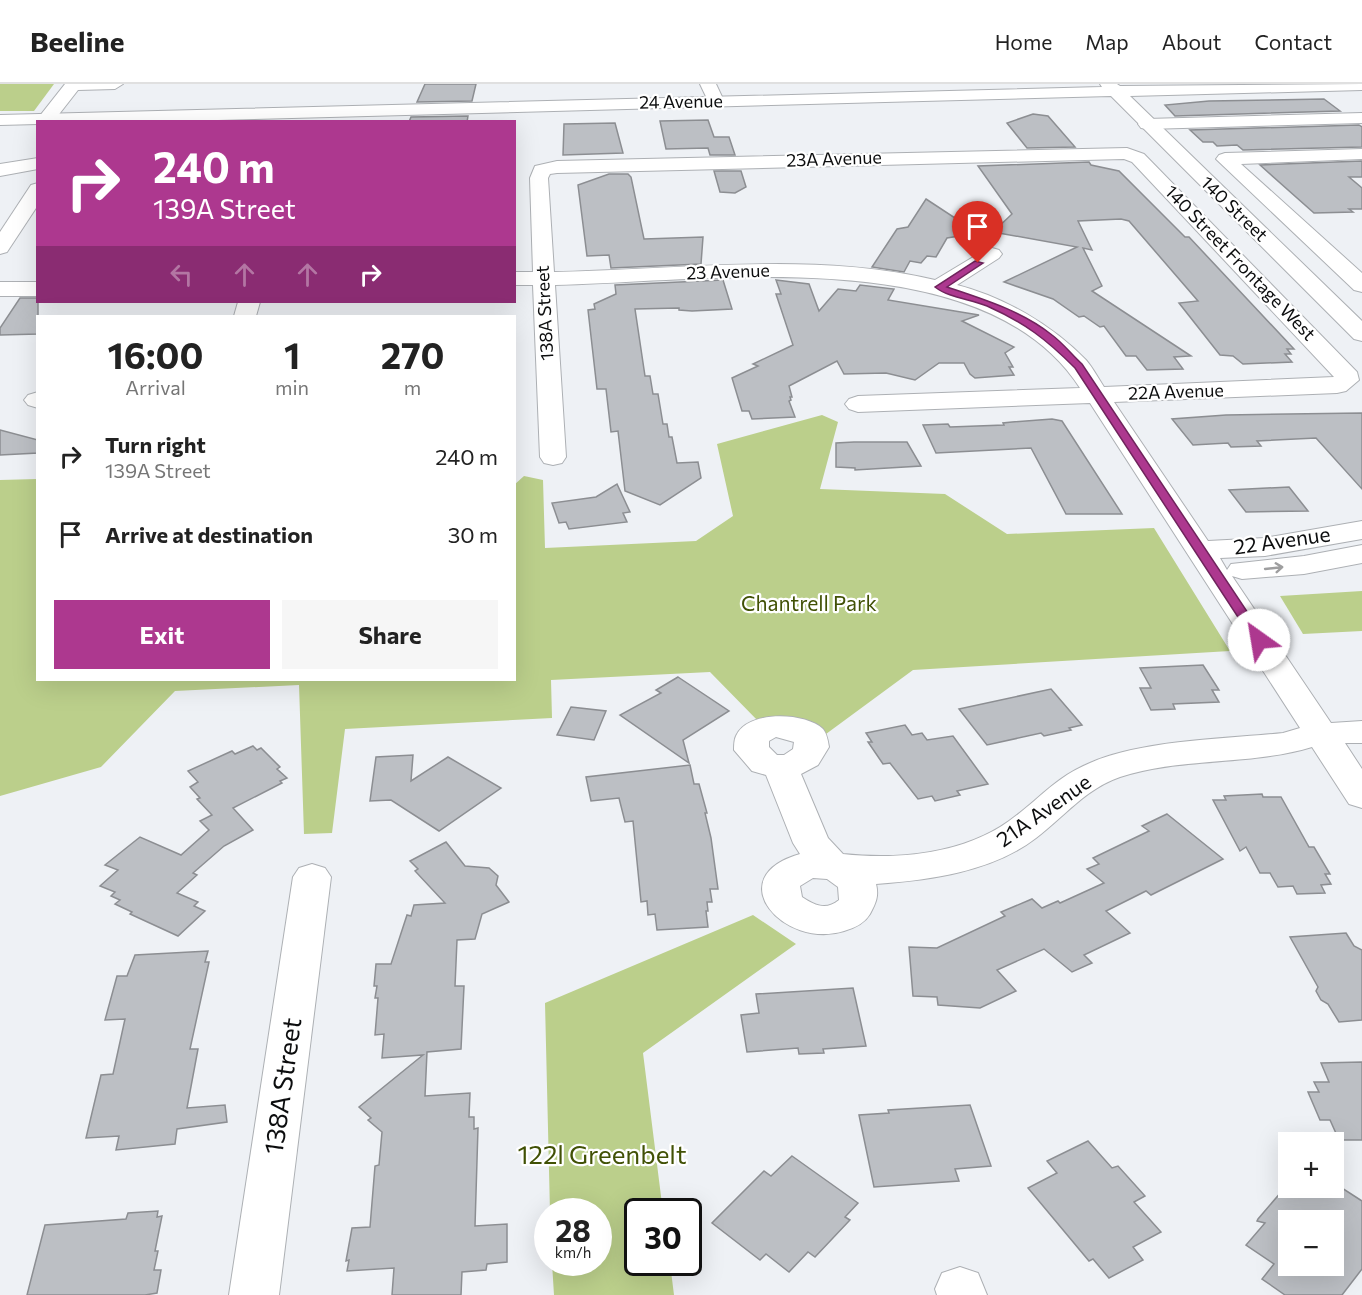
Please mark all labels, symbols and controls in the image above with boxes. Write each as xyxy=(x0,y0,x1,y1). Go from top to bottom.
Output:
text: Beeline xyxy=(30,24,124,58)
text: Home xyxy=(995,29,1052,54)
text: Map xyxy=(1085,29,1129,54)
text: About xyxy=(1162,29,1221,54)
text: Contact xyxy=(1254,29,1332,54)
street label: 24 Avenue xyxy=(639,89,723,113)
text: 240 m xyxy=(153,140,275,192)
icon: right xyxy=(54,144,132,222)
street label: 23A Avenue xyxy=(786,145,882,171)
street label: 140 Street xyxy=(1197,171,1273,246)
street label: 140 Street Frontage West xyxy=(1161,180,1321,345)
text: 139A Street xyxy=(153,192,296,225)
pin xyxy=(952,201,1003,263)
icon: arrive xyxy=(961,210,994,243)
icon: left xyxy=(165,258,198,291)
icon: ahead xyxy=(228,258,261,291)
icon: ahead xyxy=(291,258,324,291)
icon: right xyxy=(354,258,387,291)
street label: 23 Avenue xyxy=(686,259,770,283)
street label: 138A Street xyxy=(531,265,557,361)
text: 16:00 xyxy=(108,332,203,376)
text: 1 xyxy=(284,332,300,376)
text: 270 xyxy=(381,332,444,376)
text: Arrival xyxy=(125,375,186,399)
text: min xyxy=(275,375,309,399)
text: m xyxy=(404,375,421,399)
street label: 22A Avenue xyxy=(1128,378,1224,404)
text: Turn right xyxy=(105,431,206,458)
icon: right xyxy=(54,440,87,473)
text: 240 m xyxy=(435,443,498,470)
text: 139A Street xyxy=(105,458,211,482)
icon: arrive xyxy=(54,518,87,551)
street label: 22 Avenue xyxy=(1232,520,1332,559)
text: Arrive at destination xyxy=(105,521,313,548)
text: 30 m xyxy=(448,521,498,548)
one-way arrow xyxy=(1264,562,1284,573)
park label: Chantrell Park xyxy=(741,590,877,615)
button: Exit xyxy=(54,600,270,669)
button: Share xyxy=(282,600,498,669)
position arrow xyxy=(1227,608,1291,672)
street label: 21A Avenue xyxy=(991,768,1095,851)
street label: 138A Street xyxy=(257,1016,306,1156)
map controls xyxy=(1278,1132,1344,1276)
button: + xyxy=(1278,1132,1344,1198)
park label: 122l Greenbelt xyxy=(517,1138,687,1169)
speed limit sign: 30 xyxy=(624,1198,702,1276)
button: − xyxy=(1278,1210,1344,1276)
text: 28 xyxy=(555,1211,591,1248)
text: km/h xyxy=(555,1243,591,1261)

